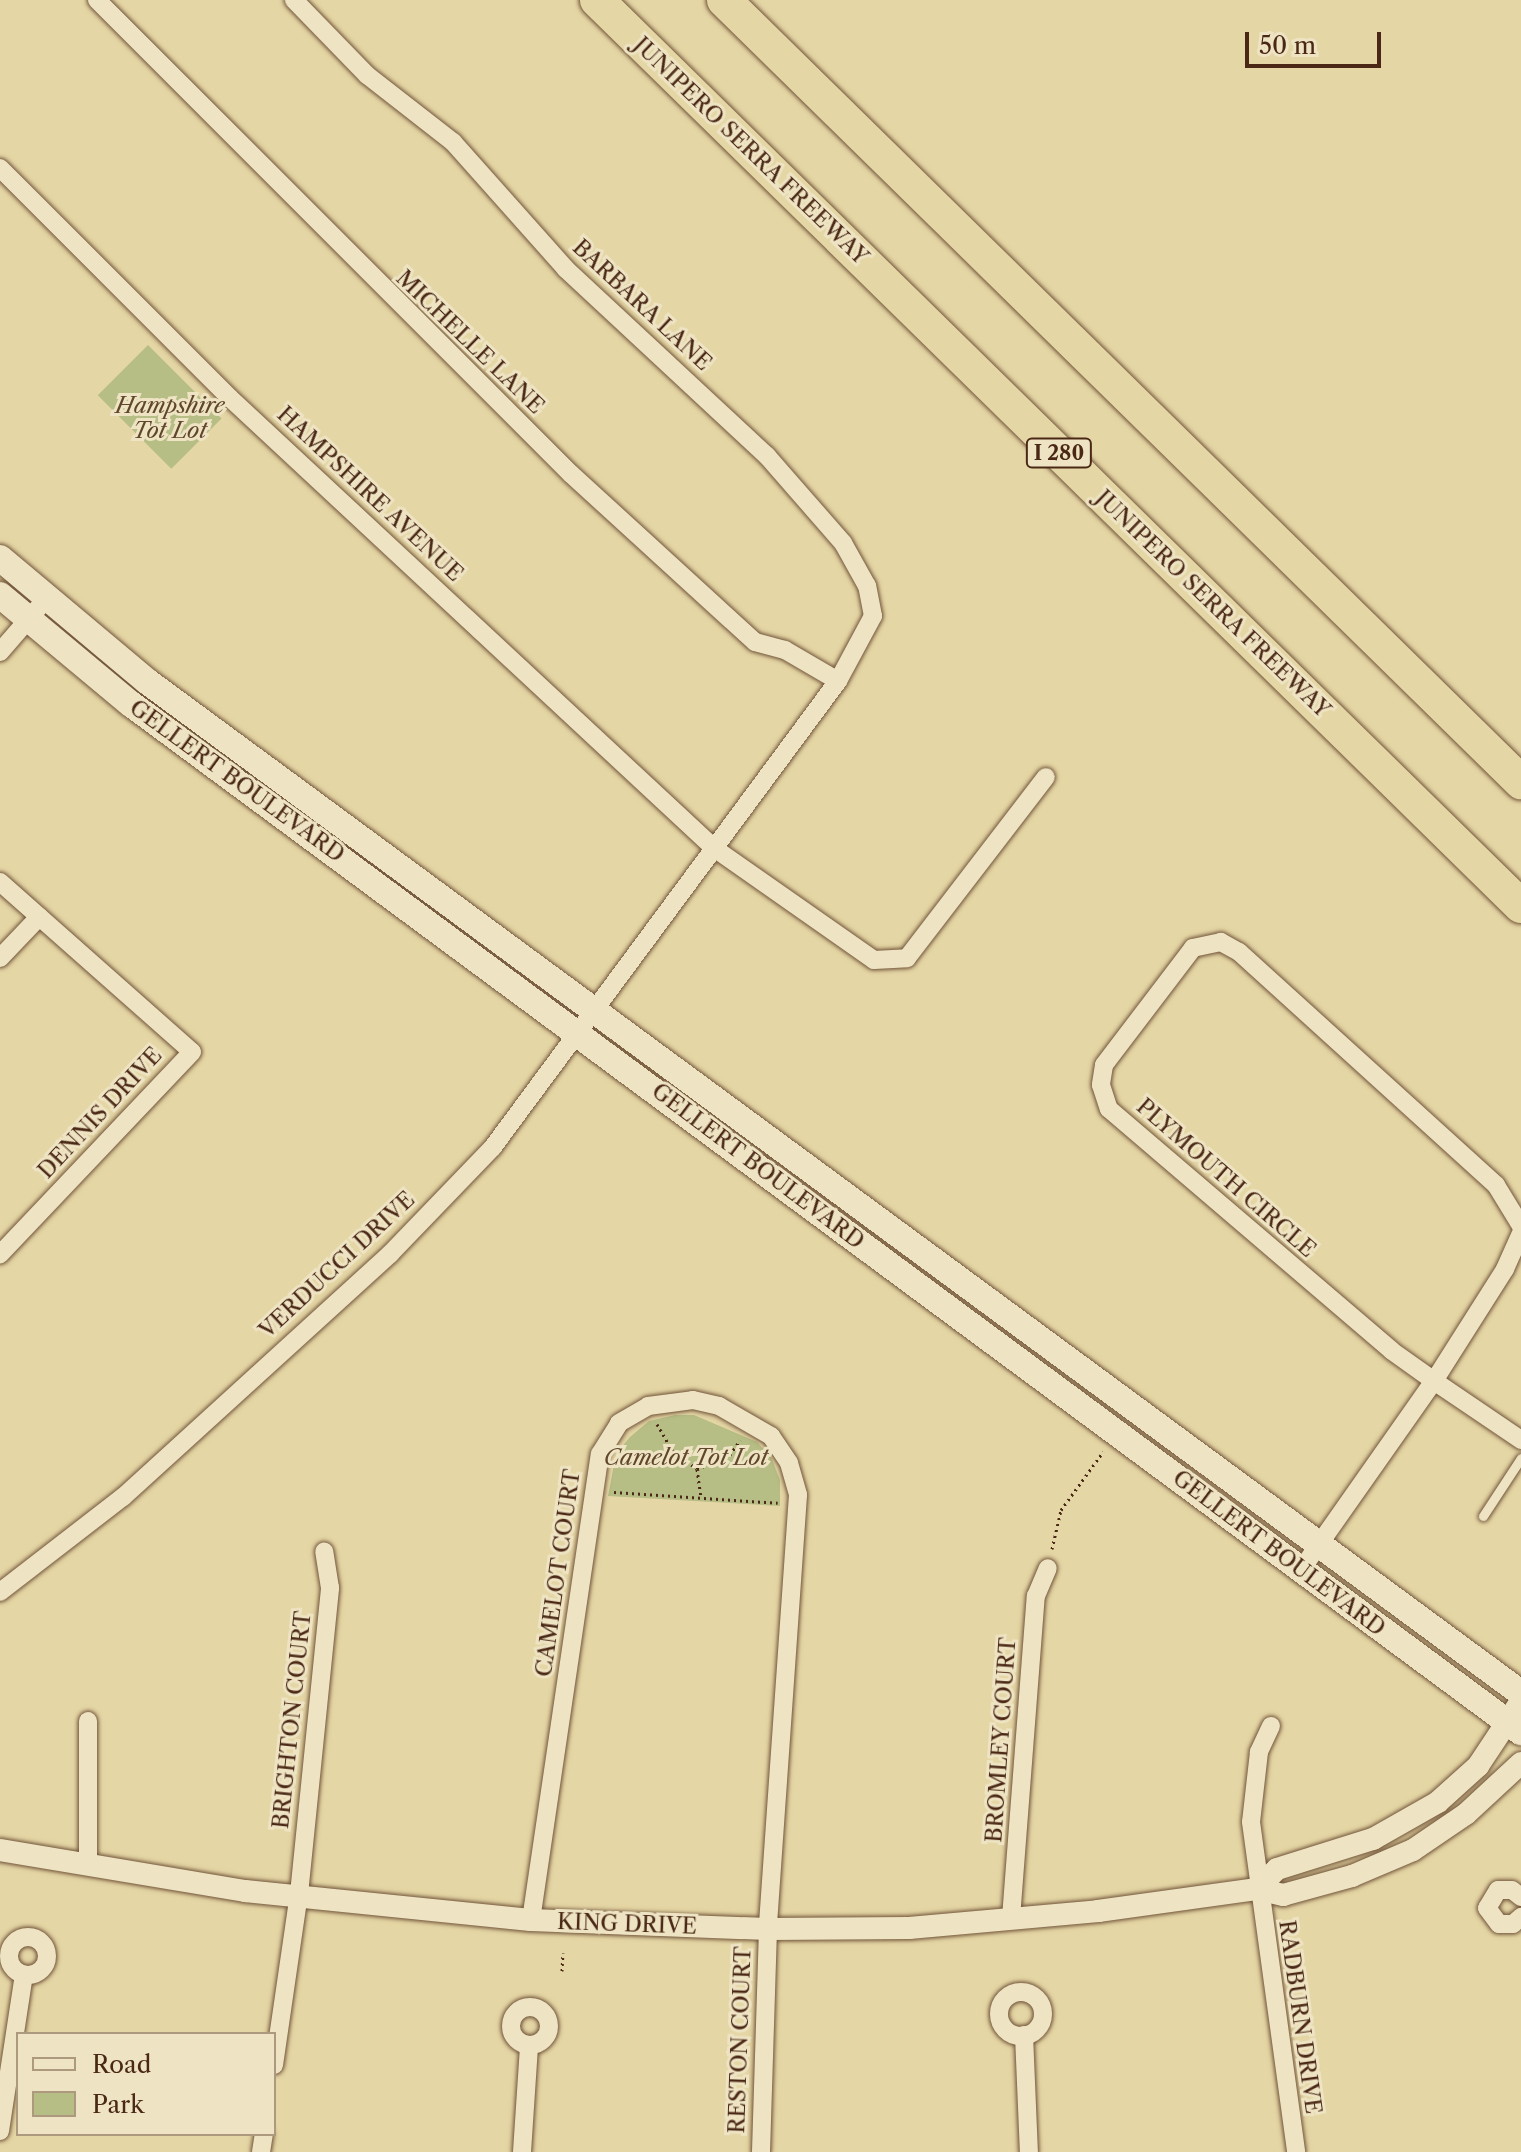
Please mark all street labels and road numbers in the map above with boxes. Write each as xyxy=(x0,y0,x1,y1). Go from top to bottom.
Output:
street label: JUNIPERO SERRA FREEWAY xyxy=(628,31,874,271)
street label: BARBARA LANE xyxy=(567,234,717,376)
street label: MICHELLE LANE xyxy=(391,265,549,419)
street label: HAMPSHIRE AVENUE xyxy=(271,401,469,587)
road number: I 280 xyxy=(1025,437,1093,469)
street label: JUNIPERO SERRA FREEWAY xyxy=(1090,484,1336,724)
street label: GELLERT BOULEVARD xyxy=(124,694,350,868)
street label: DENNIS DRIVE xyxy=(33,1042,167,1184)
street label: GELLERT BOULEVARD xyxy=(647,1077,869,1255)
street label: PLYMOUTH CIRCLE xyxy=(1131,1093,1321,1263)
street label: VERDUCCI DRIVE xyxy=(254,1186,420,1344)
street label: GELLERT BOULEVARD xyxy=(1168,1464,1390,1642)
street label: CAMELOT COURT xyxy=(530,1467,586,1679)
street label: BRIGHTON COURT xyxy=(267,1610,317,1830)
street label: BROMLEY COURT xyxy=(981,1636,1021,1844)
street label: KING DRIVE xyxy=(557,1908,697,1940)
street label: RADBURN DRIVE xyxy=(1273,1918,1327,2116)
street label: RESTON COURT xyxy=(724,1946,756,2134)

